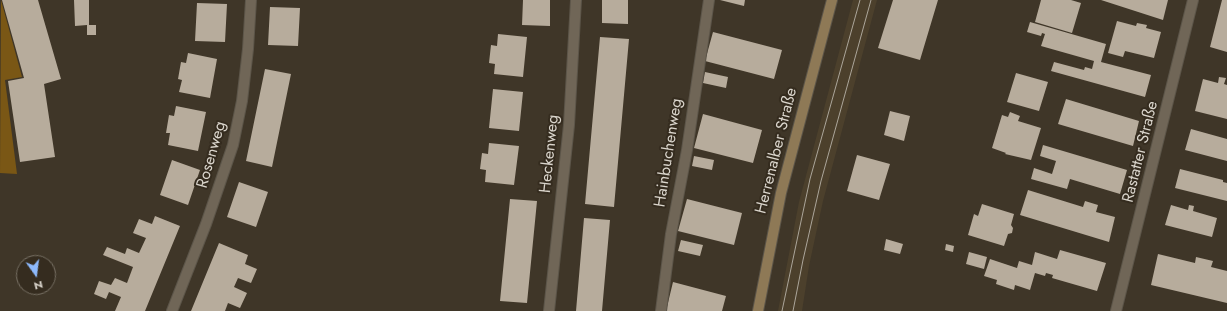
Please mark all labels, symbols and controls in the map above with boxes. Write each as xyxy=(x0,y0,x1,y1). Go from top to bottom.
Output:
street label: Herrenalber Straße xyxy=(752,86,802,216)
street label: Hainbuchenweg xyxy=(651,97,687,209)
street label: Rastatter Straße xyxy=(1119,99,1163,205)
street label: Heckenweg xyxy=(536,114,564,194)
street label: Rosenweg xyxy=(193,119,231,191)
north arrow xyxy=(16,255,56,295)
text: N xyxy=(32,277,45,294)

